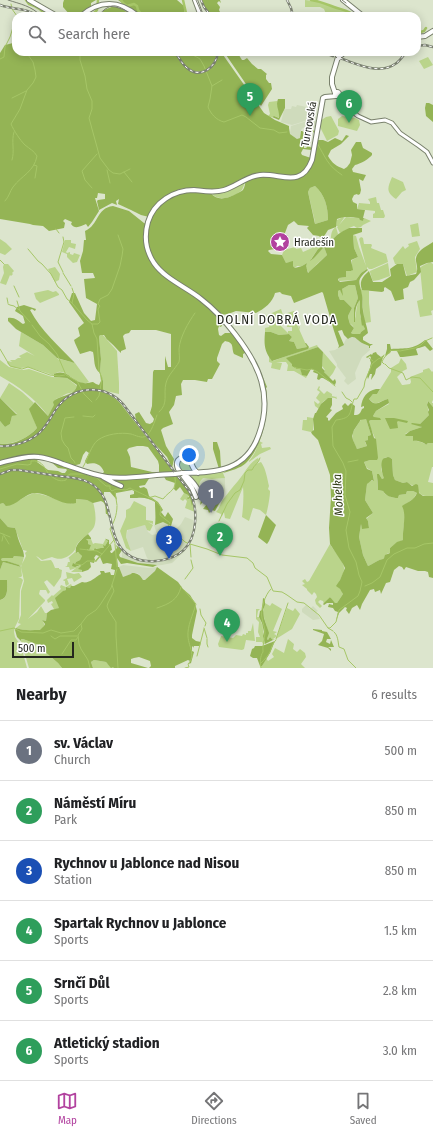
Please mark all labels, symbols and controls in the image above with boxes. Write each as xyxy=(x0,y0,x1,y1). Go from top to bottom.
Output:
search box xyxy=(12,12,421,56)
icon: search xyxy=(26,23,48,45)
text: Search here xyxy=(58,25,130,43)
pin: 5 xyxy=(237,83,263,116)
pin: 6 xyxy=(336,90,362,123)
street label: Turnovská xyxy=(299,100,319,148)
place icon: Hradešín xyxy=(269,231,291,253)
place label: Hradešín xyxy=(294,236,334,249)
district label: DOLNÍ DOBRÁ VODA xyxy=(217,312,337,327)
your location xyxy=(179,445,199,465)
water label: Mohelka xyxy=(330,474,346,516)
pin: 1 xyxy=(198,480,224,513)
pin: 2 xyxy=(207,523,233,556)
pin: 3 xyxy=(156,526,182,559)
pin: 4 xyxy=(214,609,240,642)
scale bar xyxy=(12,640,74,659)
text: 500 m xyxy=(18,642,46,655)
text: Nearby xyxy=(16,684,67,705)
text: 6 results xyxy=(371,687,417,702)
text: sv. Václav xyxy=(54,734,113,752)
text: 1 xyxy=(26,743,32,758)
text: 500 m xyxy=(384,743,417,758)
text: Church xyxy=(54,752,91,767)
text: Náměstí Míru xyxy=(54,794,136,812)
text: 2 xyxy=(26,803,32,818)
text: 850 m xyxy=(385,803,417,818)
text: Park xyxy=(54,812,77,827)
text: Rychnov u Jablonce nad Nisou xyxy=(54,854,239,872)
text: 3 xyxy=(26,863,32,878)
text: 850 m xyxy=(385,863,417,878)
text: Station xyxy=(54,872,92,887)
text: Spartak Rychnov u Jablonce xyxy=(54,914,226,932)
text: 4 xyxy=(26,923,32,938)
text: 1.5 km xyxy=(384,923,417,938)
text: Sports xyxy=(54,932,89,947)
text: Srnčí Důl xyxy=(54,974,110,992)
text: 5 xyxy=(26,983,32,998)
text: 2.8 km xyxy=(383,983,417,998)
text: Sports xyxy=(54,992,89,1007)
text: Atletický stadion xyxy=(54,1034,160,1052)
text: 6 xyxy=(26,1043,32,1058)
text: 3.0 km xyxy=(383,1043,417,1058)
text: Sports xyxy=(54,1052,89,1067)
tab: Map xyxy=(56,1090,78,1127)
tab: Directions xyxy=(191,1090,237,1127)
tab: Saved xyxy=(350,1090,377,1127)

